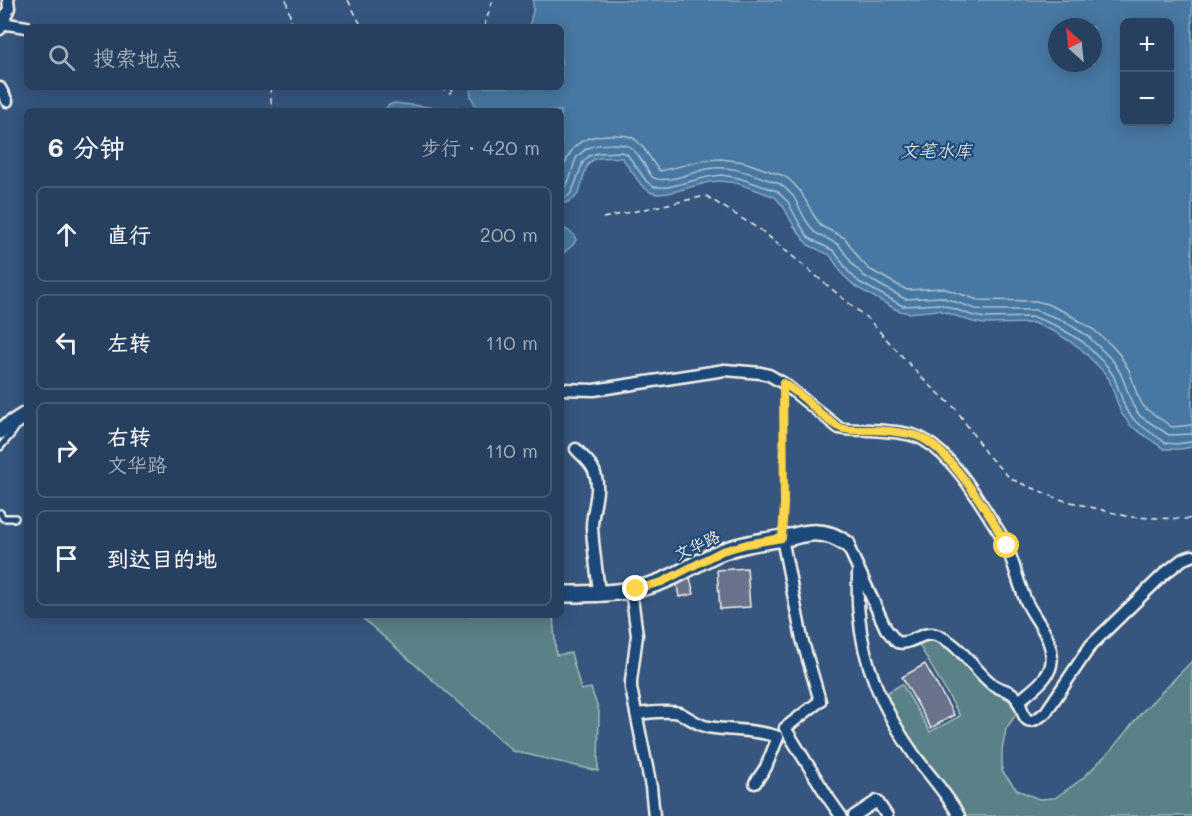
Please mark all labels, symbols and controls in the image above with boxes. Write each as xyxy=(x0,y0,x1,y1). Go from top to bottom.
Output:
north arrow xyxy=(1048,18,1102,72)
map controls xyxy=(1120,18,1174,126)
button: + xyxy=(1120,18,1174,72)
search box xyxy=(24,24,564,90)
icon: search xyxy=(45,41,78,74)
text: 搜索地点 xyxy=(93,43,181,72)
button: − xyxy=(1120,72,1174,126)
text: 6 分钟 xyxy=(48,130,125,164)
text: 步行 · 420 m xyxy=(421,134,540,160)
water label: 文笔水库 xyxy=(900,138,974,162)
icon: ahead xyxy=(50,218,83,251)
text: 直行 xyxy=(107,220,151,249)
text: 200 m xyxy=(480,221,538,247)
icon: left xyxy=(50,326,83,359)
text: 左转 xyxy=(107,328,151,357)
text: 110 m xyxy=(485,329,538,355)
text: 右转 xyxy=(107,422,151,451)
icon: right xyxy=(50,434,83,467)
text: 110 m xyxy=(485,437,538,463)
text: 文华路 xyxy=(107,451,167,477)
street label: 文华路 xyxy=(671,525,723,564)
route start xyxy=(993,532,1019,558)
icon: arrive xyxy=(50,542,83,575)
text: 到达目的地 xyxy=(107,544,217,573)
route end xyxy=(622,575,648,601)

